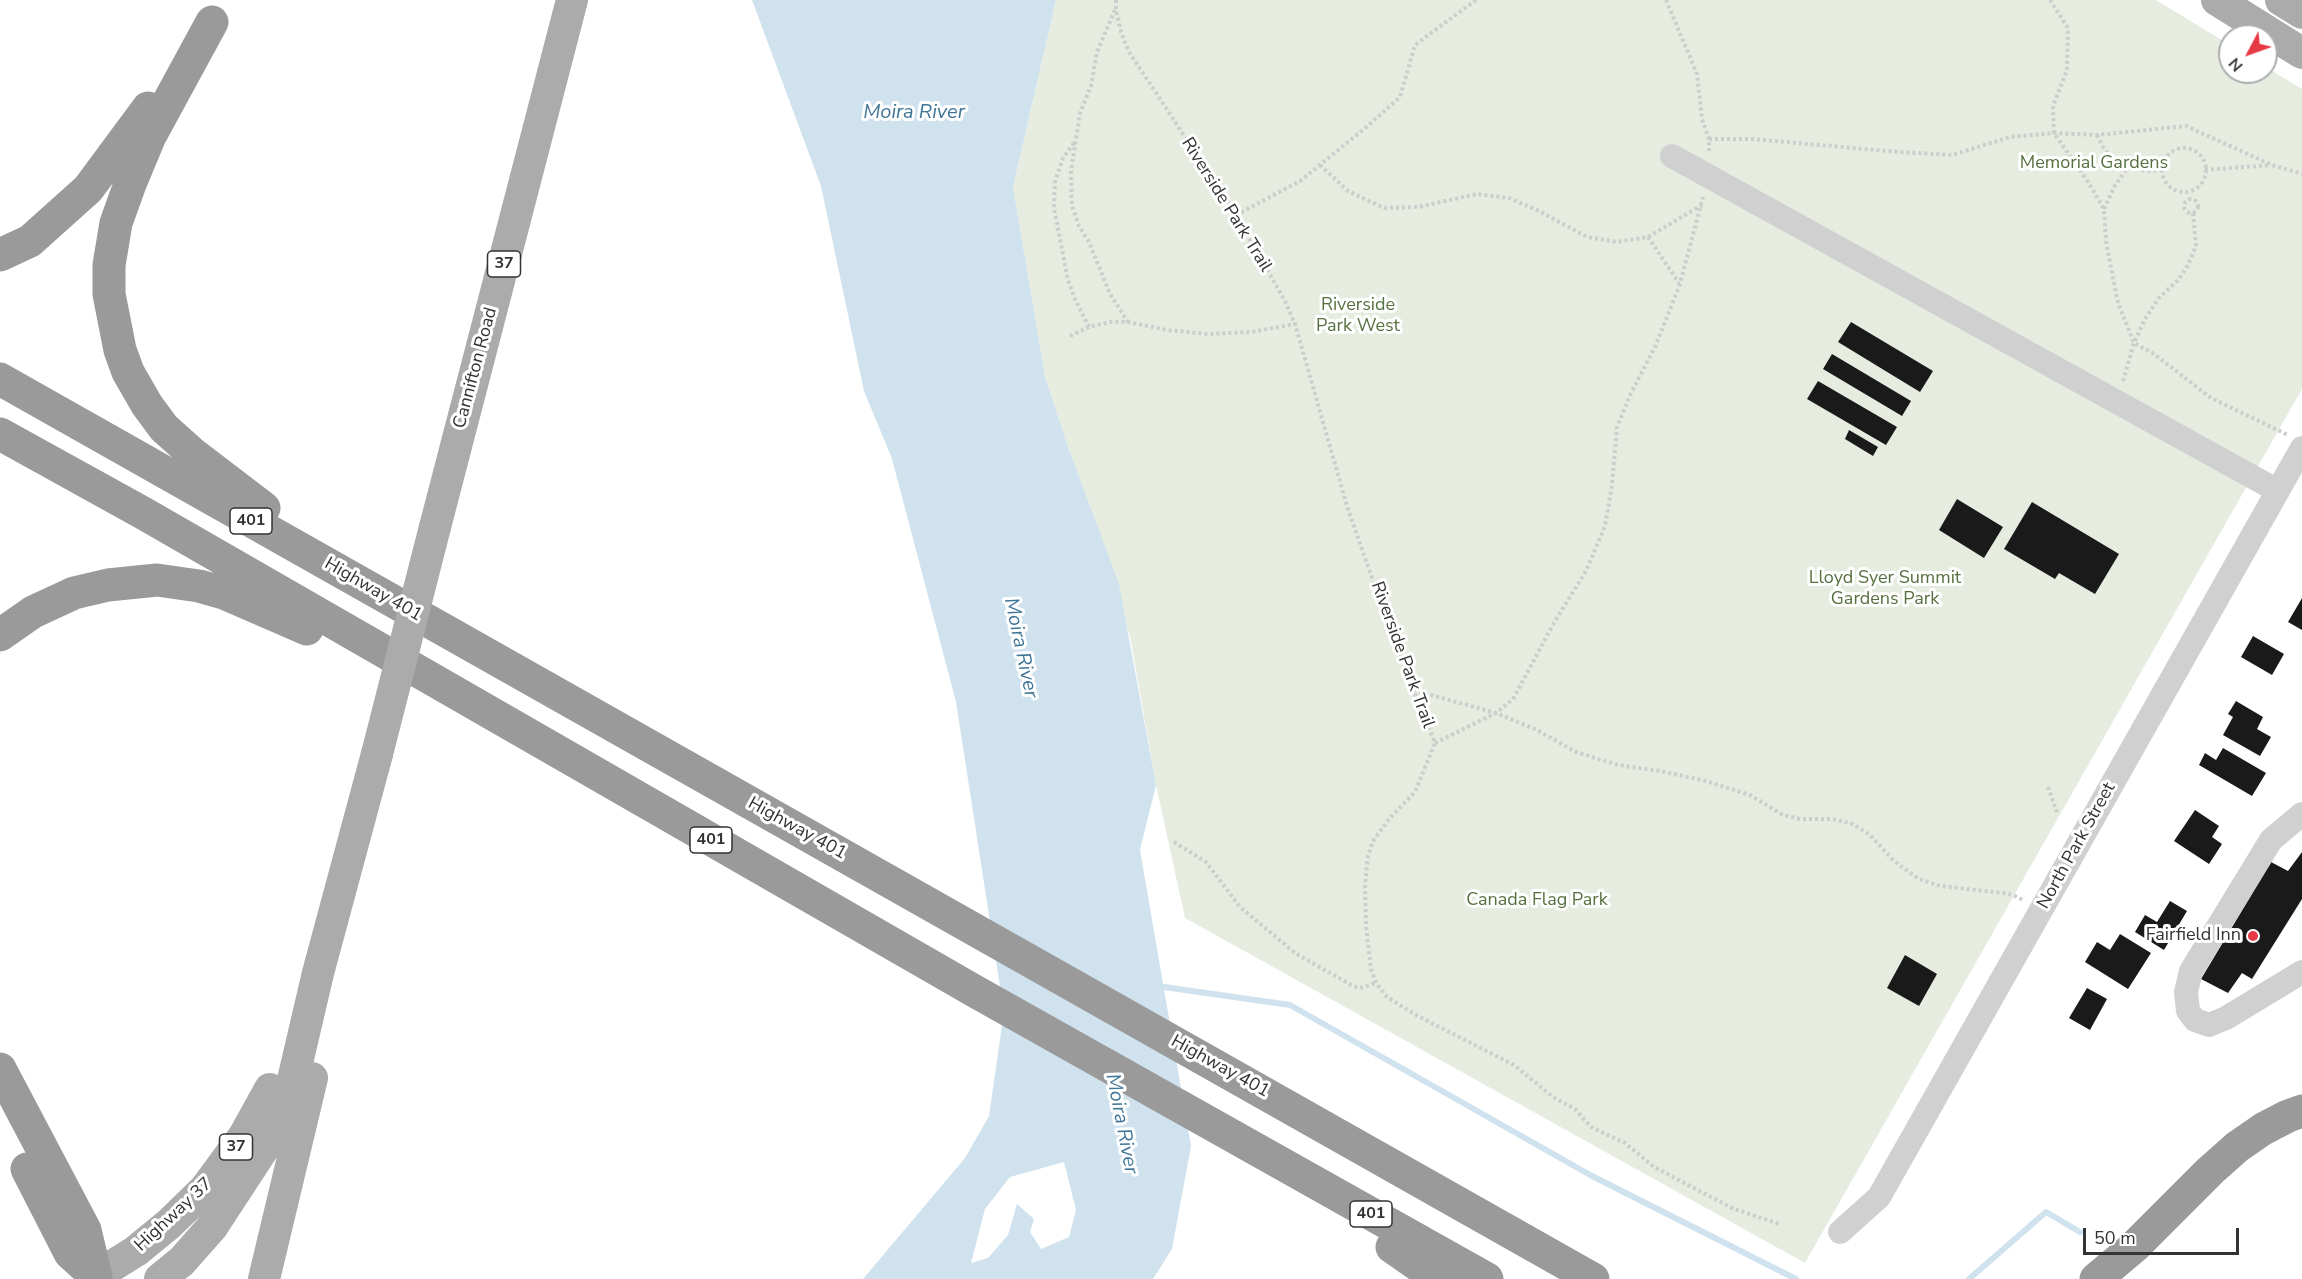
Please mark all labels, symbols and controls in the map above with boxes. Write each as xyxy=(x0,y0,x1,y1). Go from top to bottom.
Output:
north arrow xyxy=(2218,24,2278,84)
text: N xyxy=(2224,53,2248,76)
water label: Moira River xyxy=(863,101,965,125)
street label: Riverside Park Trail xyxy=(1176,134,1276,276)
park label: Memorial Gardens xyxy=(2020,153,2168,175)
road number: 37 xyxy=(488,251,520,277)
park label: Riverside Park West xyxy=(1316,295,1400,338)
street label: Cannifton Road xyxy=(449,305,503,431)
road number: 401 xyxy=(230,508,272,534)
street label: Highway 401 xyxy=(320,553,426,627)
park label: Lloyd Syer Summit Gardens Park xyxy=(1809,568,1961,610)
street label: Riverside Park Trail xyxy=(1365,579,1439,731)
water label: Moira River xyxy=(998,596,1042,700)
street label: North Park Street xyxy=(2033,779,2121,913)
street label: Highway 401 xyxy=(744,793,850,865)
road number: 401 xyxy=(690,827,732,853)
park label: Canada Flag Park xyxy=(1466,890,1608,912)
place label: Fairfield Inn xyxy=(2146,925,2241,947)
marker: Fairfield Inn xyxy=(2246,929,2260,943)
street label: Highway 401 xyxy=(1167,1031,1273,1103)
water label: Moira River xyxy=(1100,1072,1142,1176)
road number: 37 xyxy=(220,1134,252,1160)
street label: Highway 37 xyxy=(131,1174,217,1256)
road number: 401 xyxy=(1350,1201,1392,1227)
scale bar xyxy=(2086,1216,2242,1254)
text: 50 m xyxy=(2094,1226,2136,1250)

